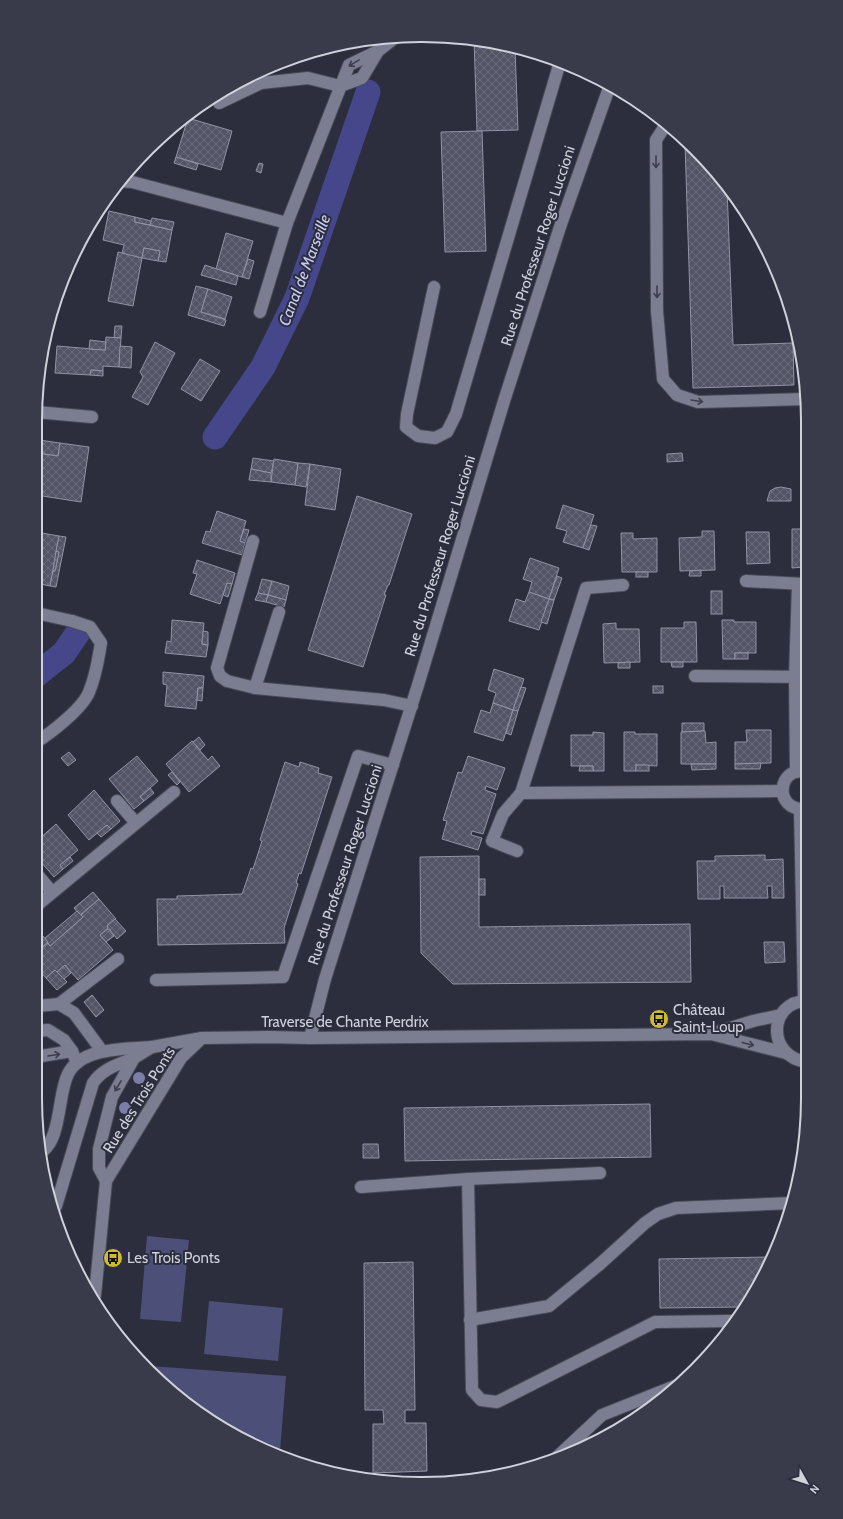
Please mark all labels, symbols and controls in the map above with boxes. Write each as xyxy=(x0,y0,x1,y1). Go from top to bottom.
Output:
one-way arrow xyxy=(348,59,359,68)
street label: Rue du Professeur Roger Luccioni xyxy=(497,144,579,348)
one-way arrow xyxy=(652,155,660,168)
water label: Canal de Marseille xyxy=(275,212,334,328)
one-way arrow xyxy=(653,285,661,298)
one-way arrow xyxy=(691,397,704,405)
street label: Rue du Professeur Roger Luccioni xyxy=(401,453,479,659)
street label: Rue du Professeur Roger Luccioni xyxy=(304,763,386,967)
place label: Château Saint-Loup xyxy=(673,1001,744,1036)
bus stop icon: Château Saint-Loup xyxy=(648,1008,670,1030)
street label: Traverse de Chante Perdrix xyxy=(261,1013,429,1031)
one-way arrow xyxy=(742,1040,755,1048)
street label: Rue des Trois Ponts xyxy=(99,1044,179,1156)
one-way arrow xyxy=(47,1050,60,1058)
one-way arrow xyxy=(113,1080,121,1092)
bus stop icon: Les Trois Ponts xyxy=(102,1247,124,1269)
place label: Les Trois Ponts xyxy=(127,1249,220,1267)
north arrow xyxy=(787,1463,827,1503)
text: N xyxy=(807,1482,823,1497)

